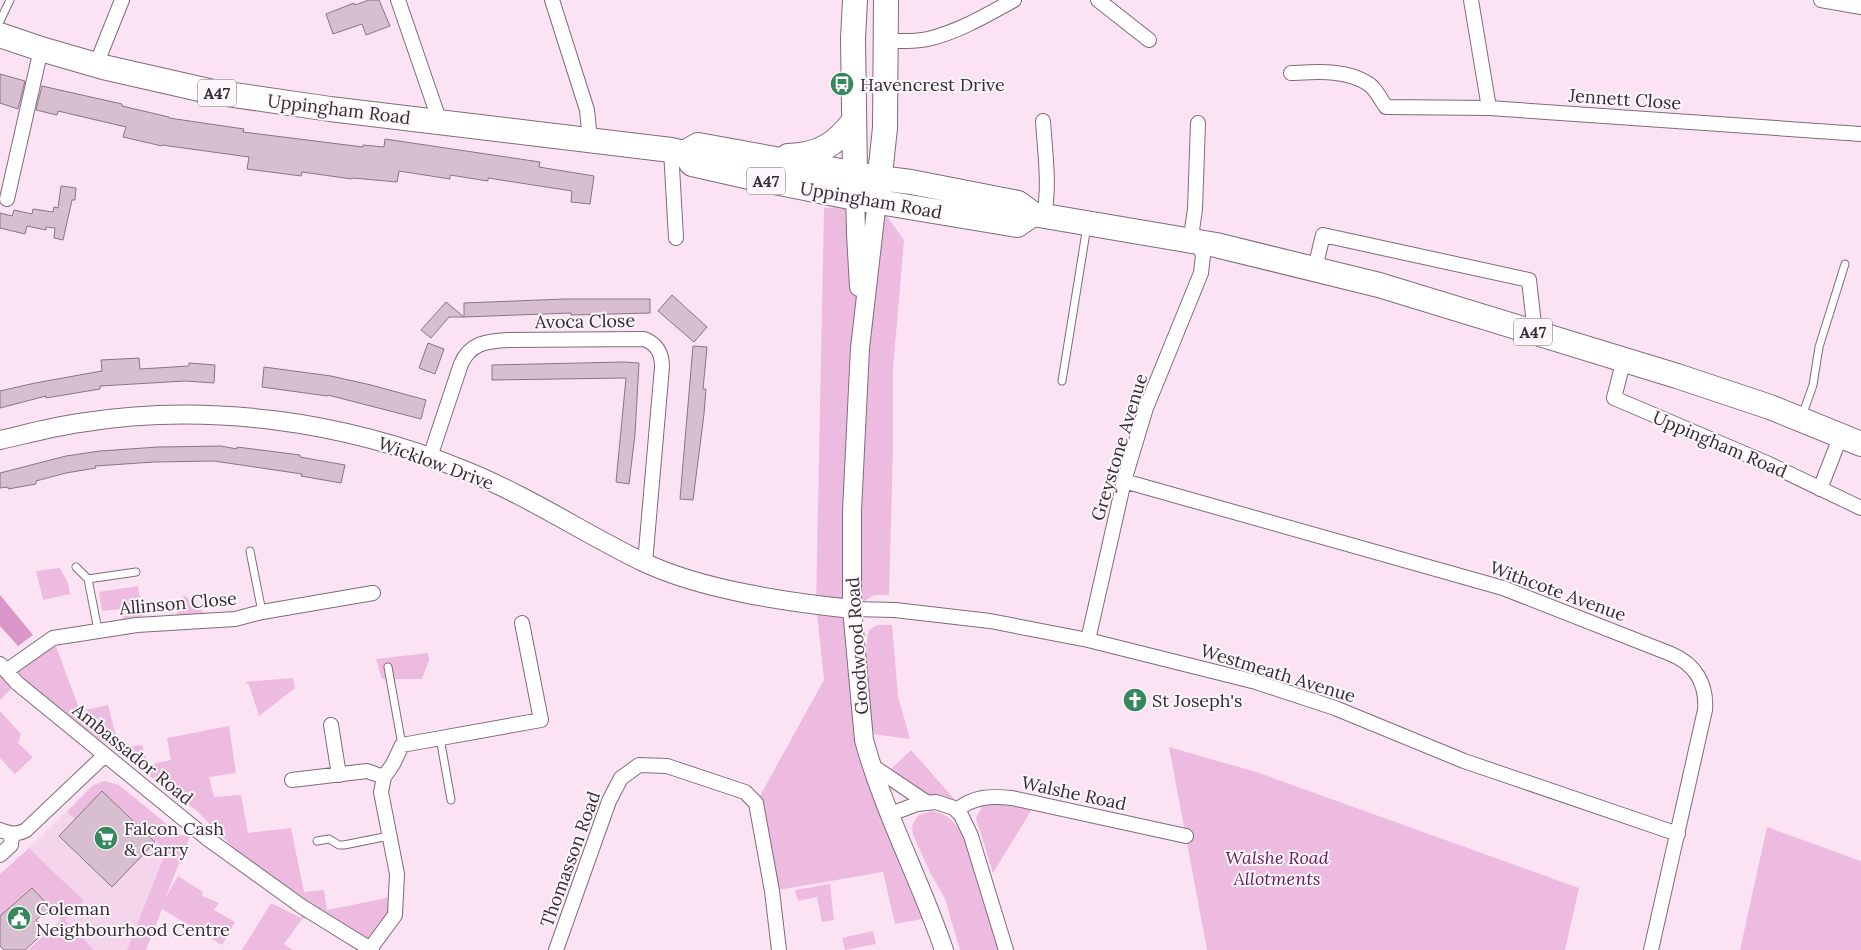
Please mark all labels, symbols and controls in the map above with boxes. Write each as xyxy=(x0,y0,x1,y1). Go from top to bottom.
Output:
bus stop icon: Havencrest Drive xyxy=(829,71,855,97)
place label: Havencrest Drive xyxy=(860,73,1005,96)
road number: A47 xyxy=(198,80,236,106)
street label: Jennett Close xyxy=(1567,84,1682,114)
street label: Uppingham Road xyxy=(266,89,412,129)
road number: A47 xyxy=(747,168,785,195)
street label: Uppingham Road xyxy=(798,176,944,224)
street label: Avoca Close xyxy=(534,309,635,333)
road number: A47 xyxy=(1514,318,1552,346)
street label: Greystone Avenue xyxy=(1086,370,1152,523)
street label: Uppingham Road xyxy=(1649,405,1791,483)
street label: Wicklow Drive xyxy=(375,431,497,495)
street label: Withcote Avenue xyxy=(1487,556,1629,626)
street label: Goodwood Road xyxy=(841,576,873,716)
street label: Allinson Close xyxy=(117,586,238,620)
street label: Westmeath Avenue xyxy=(1198,638,1358,708)
church icon: St Joseph's xyxy=(1122,687,1148,713)
place label: St Joseph's xyxy=(1152,689,1242,712)
street label: Ambassador Road xyxy=(67,698,198,810)
street label: Walshe Road xyxy=(1019,771,1129,815)
street label: Thomasson Road xyxy=(535,788,605,930)
place label: Falcon Cash & Carry xyxy=(124,817,224,861)
supermarket icon: Falcon Cash & Carry xyxy=(93,825,119,851)
park label: Walshe Road Allotments xyxy=(1225,846,1329,890)
place label: Coleman Neighbourhood Centre xyxy=(36,897,230,941)
public building icon: Coleman Neighbourhood Centre xyxy=(6,905,32,931)

